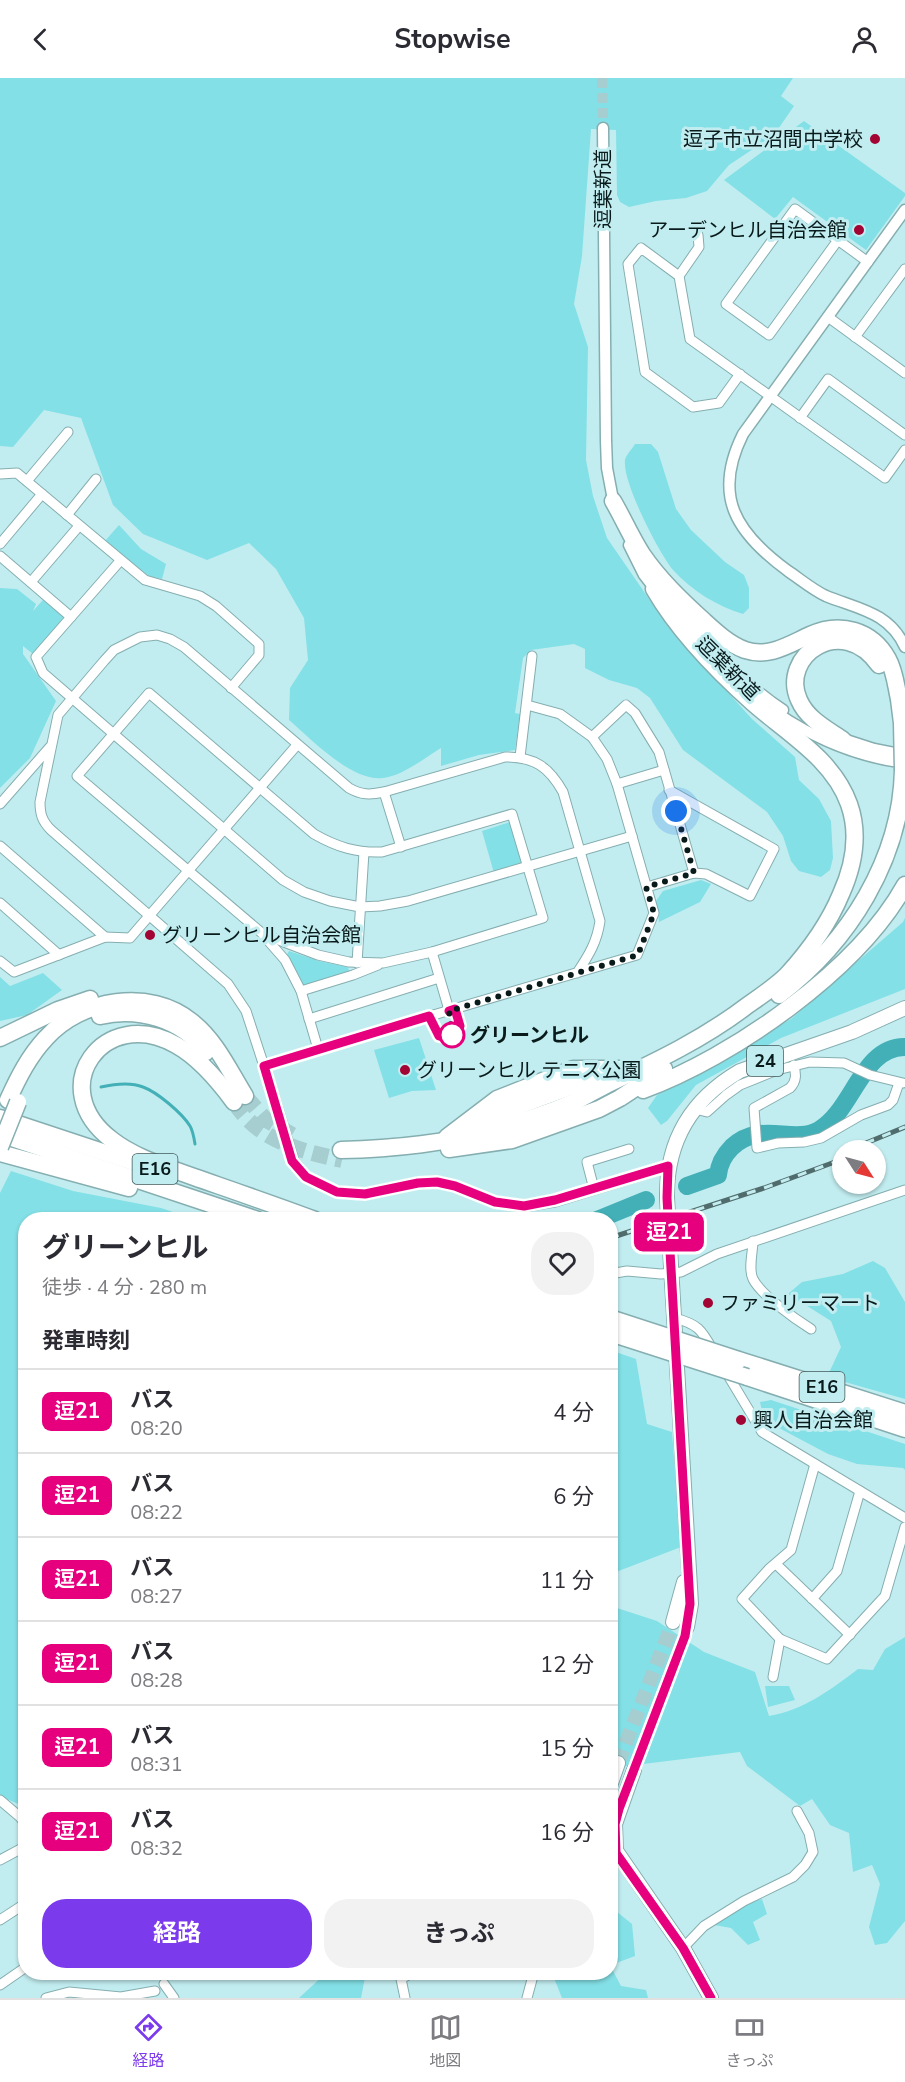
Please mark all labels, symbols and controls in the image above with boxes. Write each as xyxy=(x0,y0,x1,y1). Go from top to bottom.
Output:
text: Stopwise xyxy=(394,21,511,58)
icon: back xyxy=(24,23,57,56)
icon: person xyxy=(848,23,881,56)
place label: 逗子市立沼間中学校 xyxy=(683,126,863,153)
marker: 逗子市立沼間中学校 xyxy=(868,132,882,146)
street label: 逗葉新道 xyxy=(590,149,617,229)
place label: アーデンヒル自治会館 xyxy=(648,217,847,244)
marker: アーデンヒル自治会館 xyxy=(852,223,866,237)
street label: 逗葉新道 xyxy=(690,631,765,706)
your location xyxy=(661,796,691,826)
place label: グリーンヒル自治会館 xyxy=(162,922,361,949)
marker: グリーンヒル自治会館 xyxy=(143,928,157,942)
marker: グリーンヒル xyxy=(439,1022,465,1048)
place label: グリーンヒル xyxy=(470,1022,589,1049)
road number: 24 xyxy=(747,1046,783,1076)
place label: グリーンヒル テニス公園 xyxy=(417,1057,641,1084)
marker: グリーンヒル テニス公園 xyxy=(398,1063,412,1077)
north arrow xyxy=(832,1140,886,1194)
map controls xyxy=(832,1140,886,1194)
road number: E16 xyxy=(132,1154,178,1184)
line badge: 逗21 xyxy=(634,1212,704,1252)
text: 逗21 xyxy=(646,1218,692,1246)
text: グリーンヒル xyxy=(42,1229,209,1267)
button: heart xyxy=(531,1232,594,1295)
text: 徒歩 · 4 分 · 280 m xyxy=(42,1274,207,1301)
place label: ファミリーマート xyxy=(720,1290,880,1317)
marker: ファミリーマート xyxy=(701,1296,715,1310)
text: 発車時刻 xyxy=(42,1326,130,1356)
road number: E16 xyxy=(800,1372,844,1402)
text: バス xyxy=(130,1385,174,1415)
text: 逗21 xyxy=(54,1397,100,1425)
text: 4 分 xyxy=(553,1398,594,1428)
place label: 興人自治会館 xyxy=(753,1407,873,1434)
marker: 興人自治会館 xyxy=(734,1413,748,1427)
text: 08:20 xyxy=(130,1415,183,1442)
text: バス xyxy=(130,1469,174,1499)
text: 逗21 xyxy=(54,1481,100,1509)
text: 6 分 xyxy=(553,1482,594,1512)
text: 08:22 xyxy=(130,1499,183,1526)
text: バス xyxy=(130,1553,174,1583)
text: 逗21 xyxy=(54,1565,100,1593)
text: 11 分 xyxy=(540,1566,594,1596)
text: 08:27 xyxy=(130,1583,183,1610)
text: バス xyxy=(130,1637,174,1667)
text: 逗21 xyxy=(54,1649,100,1677)
text: 12 分 xyxy=(540,1650,594,1680)
text: 08:28 xyxy=(130,1667,183,1694)
text: バス xyxy=(130,1721,174,1751)
text: 逗21 xyxy=(54,1733,100,1761)
text: 15 分 xyxy=(540,1734,594,1764)
text: 08:31 xyxy=(130,1751,183,1778)
text: バス xyxy=(130,1805,174,1835)
text: 逗21 xyxy=(54,1817,100,1845)
text: 16 分 xyxy=(540,1818,594,1848)
text: 08:32 xyxy=(130,1835,183,1862)
button: 経路 xyxy=(42,1899,312,1968)
button: きっぷ xyxy=(324,1899,594,1968)
tab: 経路 xyxy=(132,2011,165,2072)
tab: 地図 xyxy=(429,2011,462,2072)
tab: きっぷ xyxy=(726,2011,773,2072)

